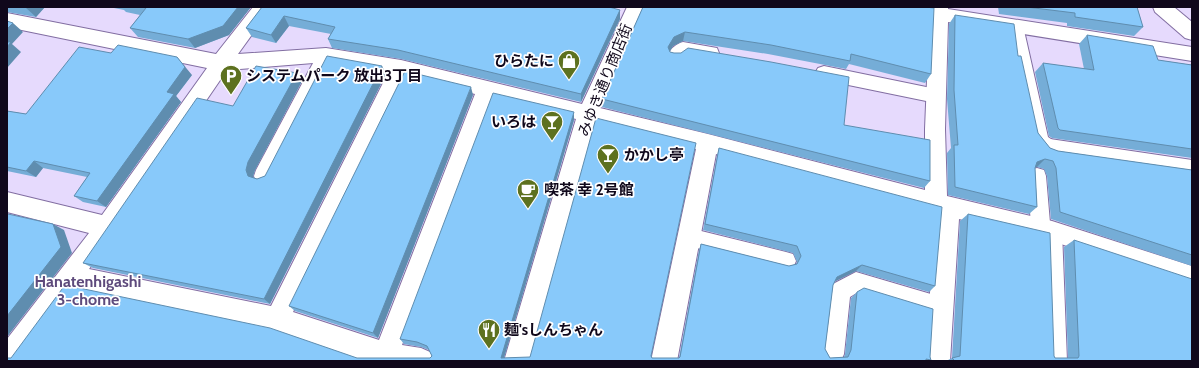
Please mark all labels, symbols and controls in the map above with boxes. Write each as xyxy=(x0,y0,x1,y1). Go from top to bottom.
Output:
street label: みゆき通り商店街 xyxy=(574,21,636,139)
shop icon: ひらたに xyxy=(556,48,582,81)
place label: ひらたに xyxy=(494,52,554,70)
parking icon: システムパーク 放出3丁目 xyxy=(218,63,244,96)
place label: システムパーク 放出3丁目 xyxy=(246,67,422,85)
bar icon: いろは xyxy=(539,109,565,142)
place label: いろは xyxy=(491,113,536,131)
bar icon: かかし亭 xyxy=(595,142,621,175)
place label: かかし亭 xyxy=(624,146,684,164)
cafe icon: 喫茶 幸 2号館 xyxy=(515,177,541,210)
place label: 喫茶 幸 2号館 xyxy=(544,181,634,199)
district label: Hanatenhigashi 3-chome xyxy=(35,272,141,309)
restaurant icon: 麺'sしんちゃん xyxy=(476,317,502,350)
place label: 麺'sしんちゃん xyxy=(504,321,603,339)

